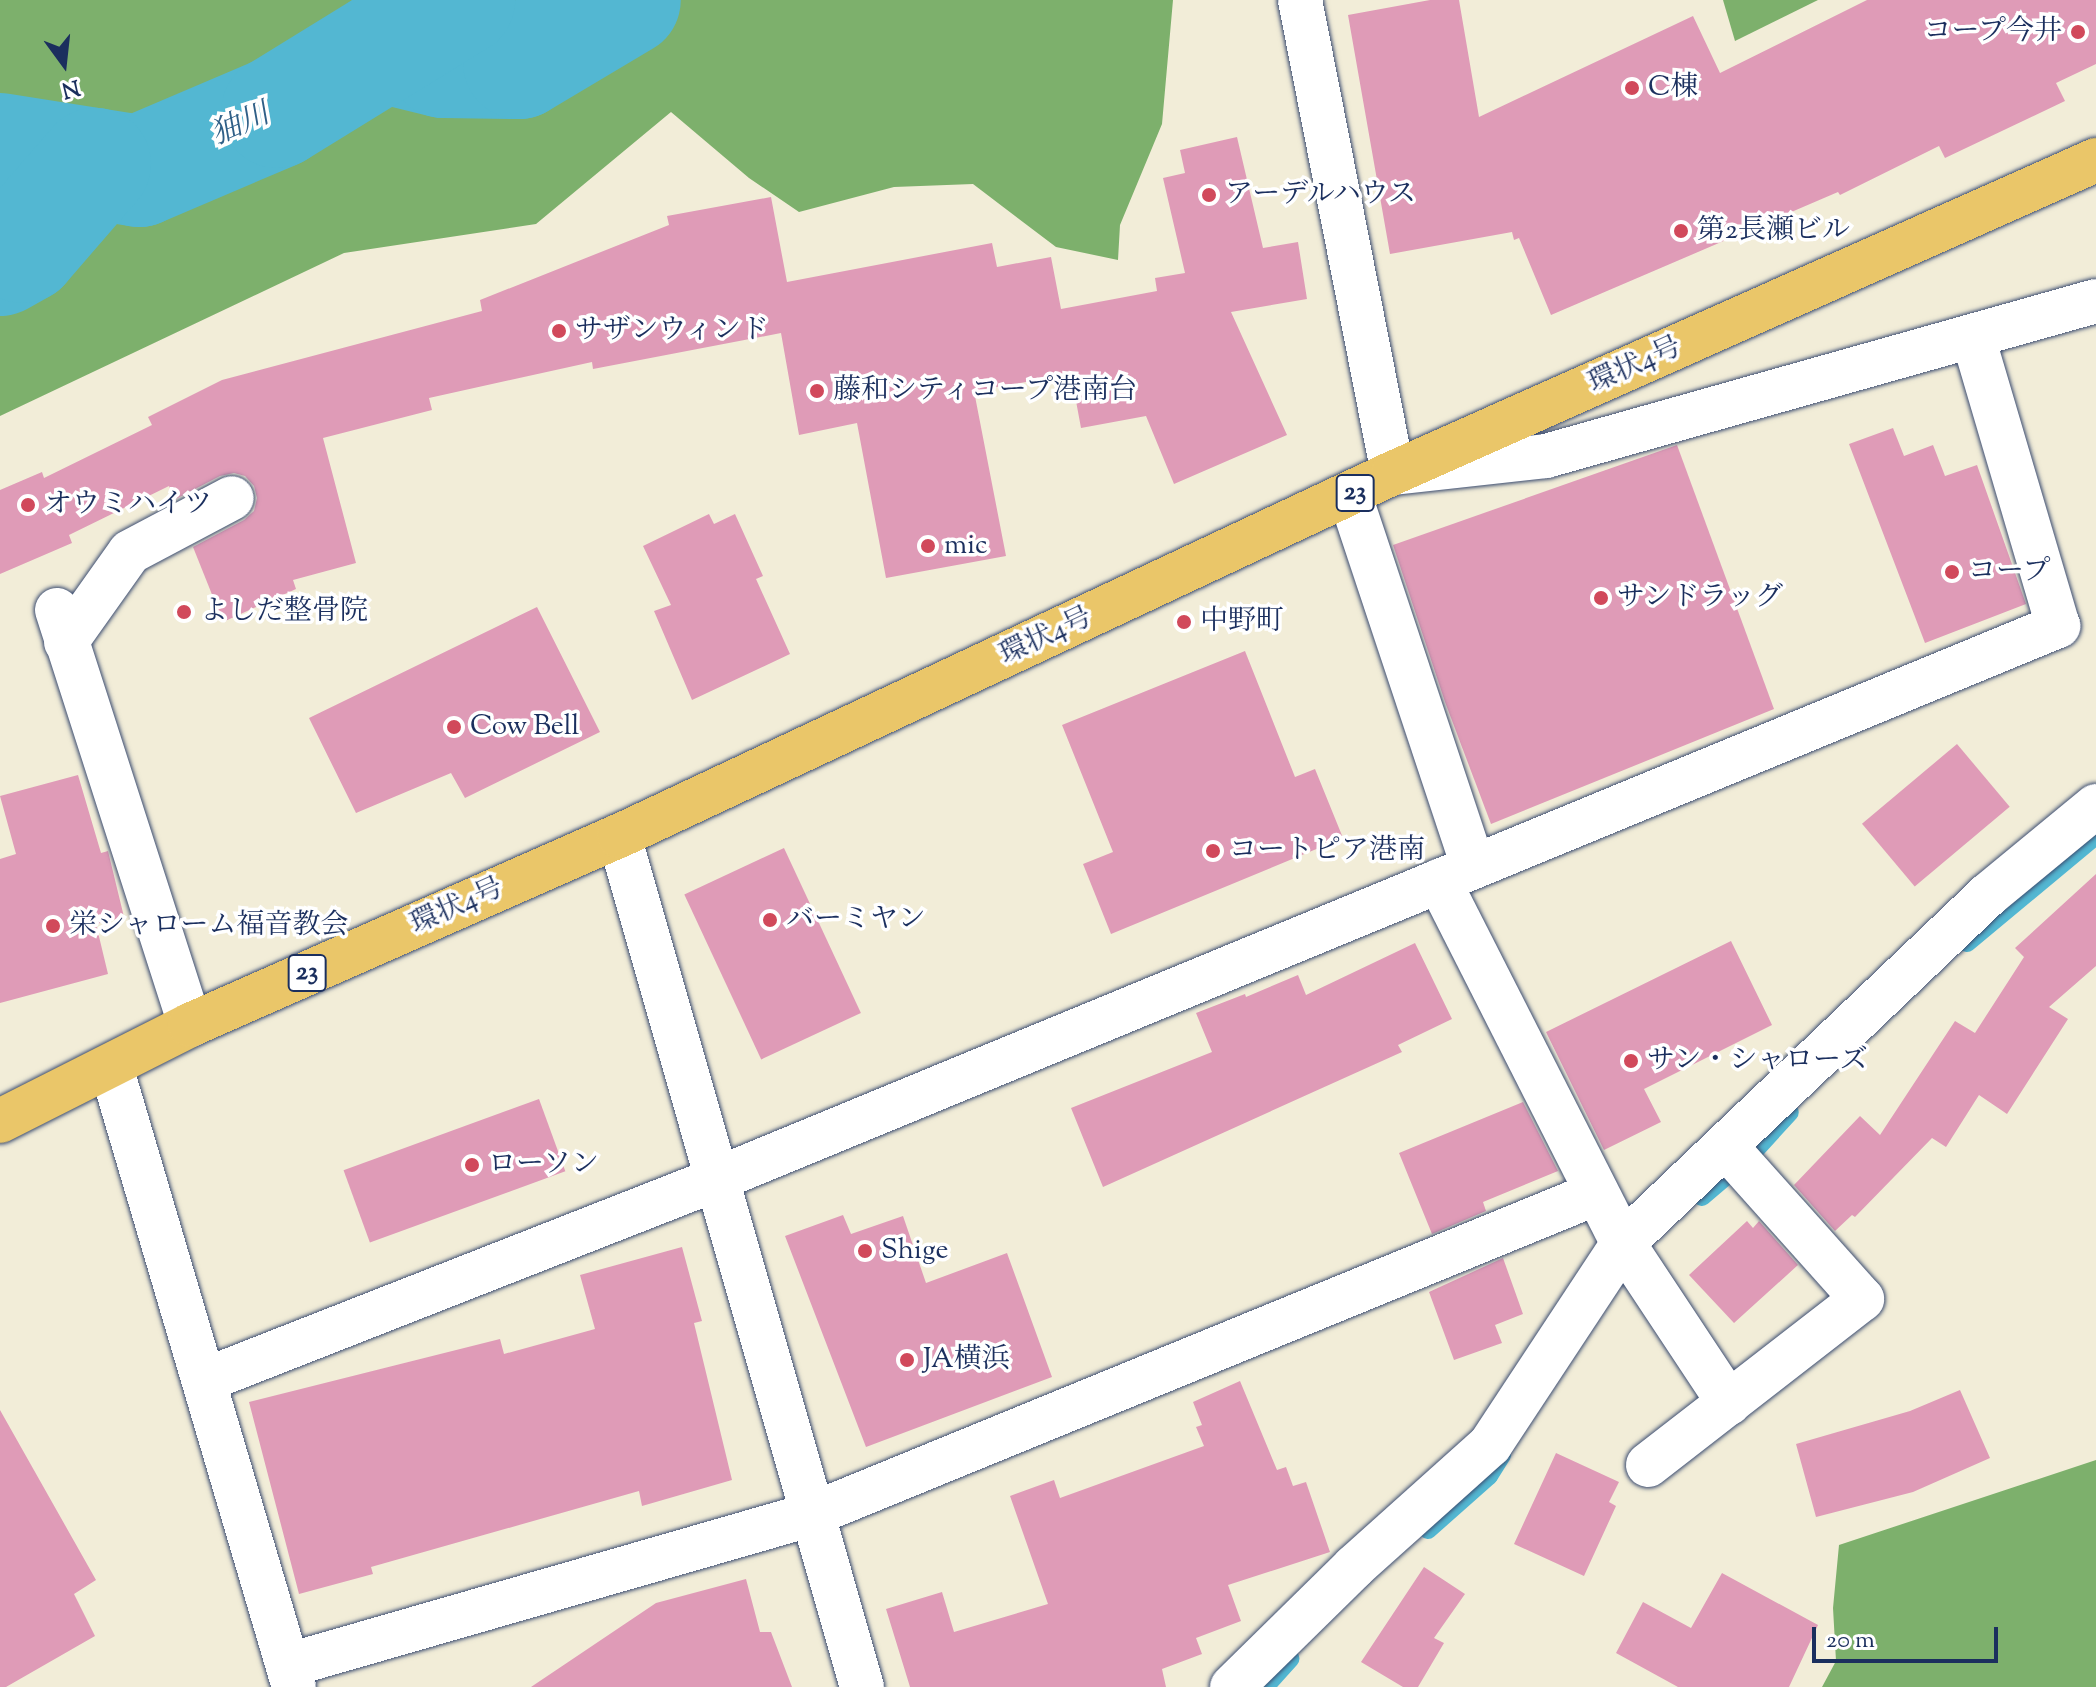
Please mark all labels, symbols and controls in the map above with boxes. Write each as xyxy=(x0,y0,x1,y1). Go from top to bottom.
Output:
place label: コープ今井 xyxy=(1922,15,2062,49)
marker: コープ今井 xyxy=(2069,23,2087,41)
north arrow xyxy=(24,24,104,104)
text: N xyxy=(58,69,83,105)
place label: C棟 xyxy=(1648,71,1699,105)
marker: C棟 xyxy=(1623,79,1641,97)
water label: 㹨川 xyxy=(206,97,276,155)
place label: アーデルハウス xyxy=(1225,178,1420,212)
marker: アーデルハウス xyxy=(1200,186,1218,204)
place label: 第2長瀬ビル xyxy=(1697,214,1850,248)
marker: 第2長瀬ビル xyxy=(1672,222,1690,240)
place label: サザンウィンド xyxy=(575,314,771,348)
marker: サザンウィンド xyxy=(550,322,568,340)
street label: 環状4号 xyxy=(1583,331,1687,401)
place label: 藤和シティコープ港南台 xyxy=(833,374,1141,408)
marker: 藤和シティコープ港南台 xyxy=(808,382,826,400)
road number: 23 xyxy=(1335,471,1375,515)
place label: オウミハイツ xyxy=(44,488,212,522)
marker: オウミハイツ xyxy=(19,496,37,514)
place label: mic xyxy=(944,529,988,563)
marker: mic xyxy=(919,537,937,555)
place label: コープ xyxy=(1968,555,2052,589)
marker: コープ xyxy=(1943,563,1961,581)
place label: サンドラッグ xyxy=(1617,581,1785,615)
marker: サンドラッグ xyxy=(1592,589,1610,607)
place label: よしだ整骨院 xyxy=(200,595,368,629)
street label: 環状4号 xyxy=(994,601,1098,673)
marker: よしだ整骨院 xyxy=(175,603,193,621)
place label: 中野町 xyxy=(1200,605,1284,639)
marker: 中野町 xyxy=(1175,613,1193,631)
place label: Cow Bell xyxy=(470,710,579,744)
marker: Cow Bell xyxy=(445,718,463,736)
place label: コートピア港南 xyxy=(1229,834,1425,868)
marker: コートピア港南 xyxy=(1204,842,1222,860)
street label: 環状4号 xyxy=(405,872,509,942)
place label: バーミヤン xyxy=(786,903,926,937)
place label: 栄シャローム福音教会 xyxy=(69,909,349,943)
marker: バーミヤン xyxy=(761,911,779,929)
marker: 栄シャローム福音教会 xyxy=(44,917,62,935)
road number: 23 xyxy=(287,951,327,995)
place label: サン・シャローズ xyxy=(1647,1044,1871,1078)
marker: サン・シャローズ xyxy=(1622,1052,1640,1070)
place label: ローソン xyxy=(488,1148,600,1182)
marker: ローソン xyxy=(463,1156,481,1174)
place label: Shige xyxy=(881,1234,949,1268)
marker: Shige xyxy=(856,1242,874,1260)
place label: JA横浜 xyxy=(923,1343,1010,1377)
marker: JA横浜 xyxy=(898,1351,916,1369)
scale bar xyxy=(1816,1611,2002,1661)
text: 20 m xyxy=(1826,1624,1875,1658)

